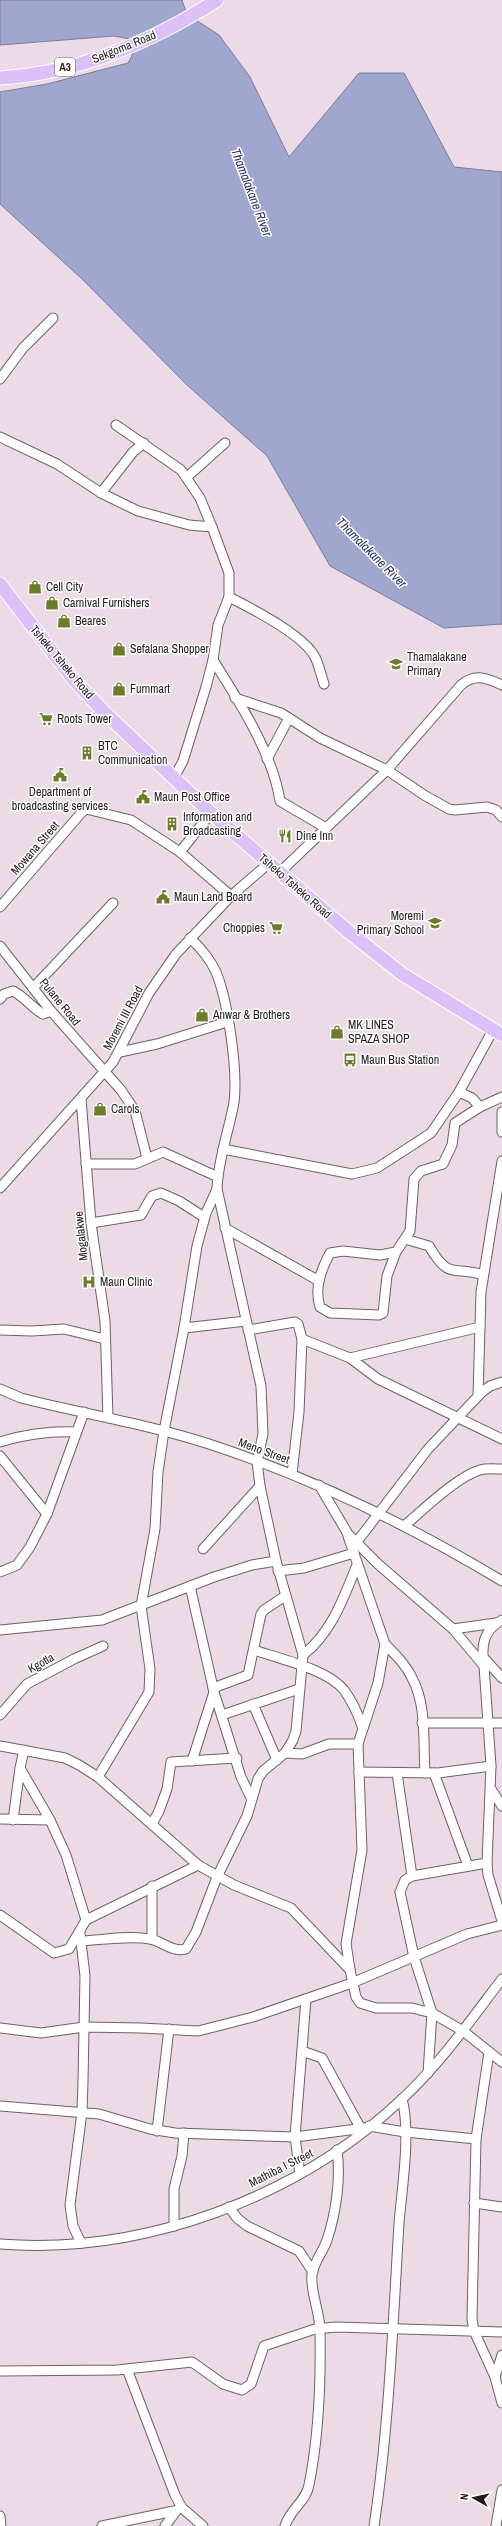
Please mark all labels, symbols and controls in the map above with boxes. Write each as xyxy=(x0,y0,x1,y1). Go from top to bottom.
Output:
street label: Sekgoma Road xyxy=(90,27,158,67)
road number: A3 xyxy=(55,58,75,76)
water label: Thamalakane River xyxy=(227,146,276,239)
water label: Thamalakane River xyxy=(333,513,411,592)
shop icon: Cell City xyxy=(27,579,43,595)
place label: Cell City xyxy=(46,579,83,595)
shop icon: Carnival Furnishers xyxy=(44,595,60,611)
place label: Carnival Furnishers xyxy=(63,595,149,611)
shop icon: Beares xyxy=(56,613,72,629)
place label: Beares xyxy=(75,613,106,629)
street label: Tsheko Tsheko Road xyxy=(26,622,98,702)
shop icon: Sefalana Shopper xyxy=(111,641,127,657)
place label: Sefalana Shopper xyxy=(130,641,210,657)
place label: Thamalakane Primary xyxy=(407,649,467,679)
school or university icon: Thamalakane Primary xyxy=(388,656,404,672)
shop icon: Furnmart xyxy=(111,681,127,697)
place label: Furnmart xyxy=(130,681,170,697)
supermarket icon: Roots Tower xyxy=(38,711,54,727)
place label: Roots Tower xyxy=(57,711,112,727)
place label: BTC Communication xyxy=(98,738,167,768)
building icon: BTC Communication xyxy=(79,745,95,761)
public building icon: Department of broadcasting services xyxy=(52,767,68,783)
place label: Department of broadcasting services xyxy=(12,784,108,814)
public building icon: Maun Post Office xyxy=(135,789,151,805)
place label: Maun Post Office xyxy=(154,789,230,805)
place label: Information and Broadcasting xyxy=(183,809,252,839)
building icon: Information and Broadcasting xyxy=(164,816,180,832)
street label: Mowana Street xyxy=(7,818,63,878)
restaurant icon: Dine Inn xyxy=(277,828,293,844)
place label: Dine Inn xyxy=(296,828,333,844)
street label: Tsheko Tsheko Road xyxy=(255,850,335,922)
public building icon: Maun Land Board xyxy=(155,889,171,905)
place label: Maun Land Board xyxy=(174,889,252,905)
place label: Moremi Primary School xyxy=(357,908,424,938)
school or university icon: Moremi Primary School xyxy=(427,915,443,931)
place label: Choppies xyxy=(223,920,265,936)
supermarket icon: Choppies xyxy=(268,920,284,936)
street label: Pulane Road xyxy=(36,975,84,1029)
street label: Moremi III Road xyxy=(99,983,147,1053)
shop icon: Anwar & Brothers xyxy=(194,1007,210,1023)
place label: Anwar & Brothers xyxy=(212,1007,290,1023)
place label: MK LINES SPAZA SHOP xyxy=(348,1017,410,1047)
shop icon: MK LINES SPAZA SHOP xyxy=(329,1024,345,1040)
bus stop icon: Maun Bus Station xyxy=(342,1052,358,1068)
place label: Maun Bus Station xyxy=(361,1052,439,1068)
shop icon: Carols xyxy=(92,1101,108,1117)
place label: Carols xyxy=(111,1101,140,1117)
street label: Mogalakwe xyxy=(70,1210,92,1262)
hospital icon: Maun Clinic xyxy=(81,1274,97,1290)
place label: Maun Clinic xyxy=(100,1274,153,1290)
street label: Meno Street xyxy=(236,1434,292,1468)
street label: Kgotla xyxy=(25,1649,57,1677)
street label: Mathiba I Street xyxy=(246,2145,316,2191)
north arrow xyxy=(454,2478,494,2518)
text: N xyxy=(457,2492,471,2501)

